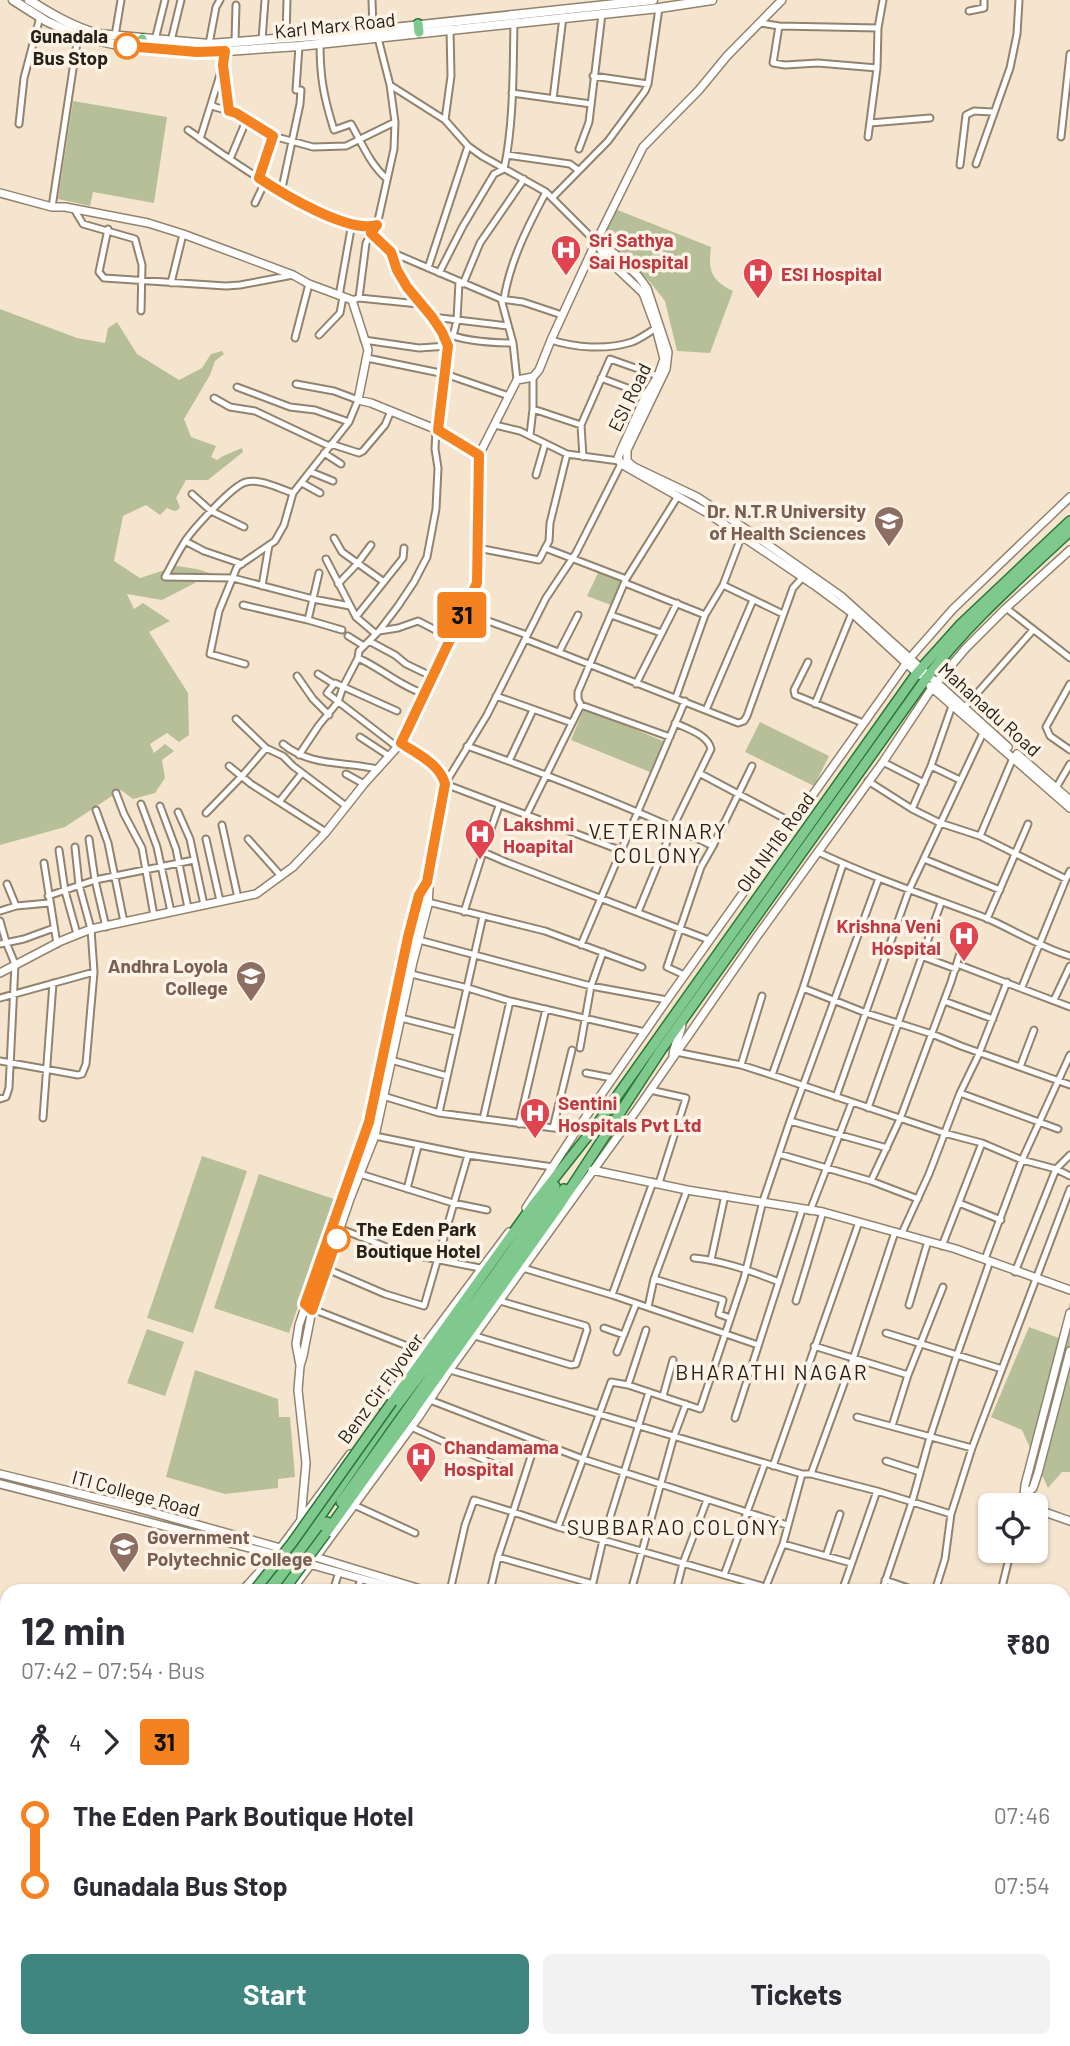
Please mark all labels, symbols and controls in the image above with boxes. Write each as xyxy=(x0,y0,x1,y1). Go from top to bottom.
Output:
street label: Karl Marx Road xyxy=(273,7,397,43)
place label: Gunadala Bus Stop xyxy=(30,24,108,69)
marker: Gunadala Bus Stop xyxy=(114,33,140,59)
place label: Sri Sathya Sai Hospital xyxy=(589,228,688,273)
hospital icon: Sri Sathya Sai Hospital xyxy=(549,233,583,277)
hospital icon: ESI Hospital xyxy=(741,256,775,300)
place label: ESI Hospital xyxy=(781,262,882,285)
street label: ESI Road xyxy=(603,359,655,435)
place label: Dr. N.T.R University of Health Sciences xyxy=(707,499,866,544)
school or university icon: Dr. N.T.R University of Health Sciences xyxy=(872,504,906,548)
line badge: 31 xyxy=(430,592,494,638)
text: 31 xyxy=(451,600,473,629)
street label: Mahanadu Road xyxy=(934,657,1046,761)
street label: Old NH16 Road xyxy=(731,788,819,896)
place label: Lakshmi Hoapital xyxy=(503,812,574,857)
hospital icon: Lakshmi Hoapital xyxy=(463,817,497,861)
district label: VETERINARY COLONY xyxy=(588,818,728,867)
place label: Krishna Veni Hospital xyxy=(837,914,941,959)
hospital icon: Krishna Veni Hospital xyxy=(947,919,981,963)
place label: Andhra Loyola College xyxy=(108,954,228,999)
school or university icon: Andhra Loyola College xyxy=(234,959,268,1003)
place label: Sentini Hospitals Pvt Ltd xyxy=(558,1091,702,1136)
hospital icon: Sentini Hospitals Pvt Ltd xyxy=(518,1096,552,1140)
place label: The Eden Park Boutique Hotel xyxy=(356,1217,480,1262)
marker: The Eden Park Boutique Hotel xyxy=(324,1226,350,1252)
street label: Benz Cir Flyover xyxy=(332,1328,428,1448)
district label: BHARATHI NAGAR xyxy=(675,1359,869,1384)
place label: Chandamama Hospital xyxy=(444,1435,559,1480)
hospital icon: Chandamama Hospital xyxy=(404,1440,438,1484)
street label: ITI College Road xyxy=(70,1465,202,1521)
map controls xyxy=(978,1493,1048,1563)
button: locate xyxy=(978,1493,1048,1563)
district label: SUBBARAO COLONY xyxy=(567,1514,781,1539)
place label: Government Polytechnic College xyxy=(147,1525,313,1570)
school or university icon: Government Polytechnic College xyxy=(107,1530,141,1574)
text: 12 min xyxy=(21,1607,126,1653)
text: ₹80 xyxy=(1006,1628,1050,1659)
text: 07:42 – 07:54 · Bus xyxy=(21,1656,205,1684)
icon: walk xyxy=(21,1723,59,1761)
icon: forward xyxy=(92,1723,130,1761)
text: 31 xyxy=(154,1727,175,1756)
text: 4 xyxy=(69,1728,82,1756)
text: The Eden Park Boutique Hotel xyxy=(73,1800,414,1831)
text: 07:46 xyxy=(994,1801,1050,1829)
text: Gunadala Bus Stop xyxy=(73,1870,288,1901)
text: 07:54 xyxy=(994,1871,1050,1899)
button: Start xyxy=(21,1954,529,2034)
button: Tickets xyxy=(543,1954,1050,2034)

